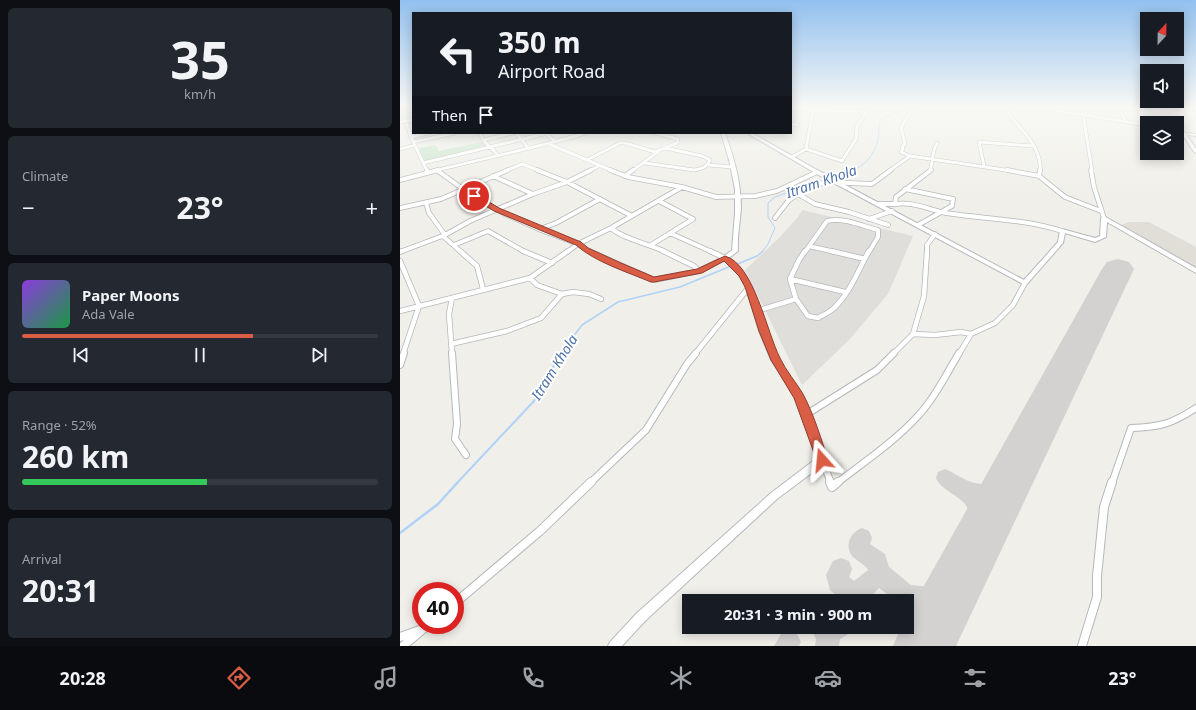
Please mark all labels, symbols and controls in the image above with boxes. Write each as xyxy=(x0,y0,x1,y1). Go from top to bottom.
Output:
north arrow xyxy=(1140,12,1184,56)
map controls xyxy=(1140,12,1184,160)
text: 35 xyxy=(170,23,230,94)
text: 350 m xyxy=(498,23,581,61)
icon: left xyxy=(432,28,484,80)
text: Airport Road xyxy=(498,59,605,83)
button: sound xyxy=(1140,64,1184,108)
text: km/h xyxy=(184,85,216,103)
icon: arrive xyxy=(475,104,497,126)
text: Then xyxy=(432,105,467,125)
button: layers xyxy=(1140,116,1184,160)
water label: Itram Khola xyxy=(782,160,859,202)
text: Climate xyxy=(22,167,68,185)
pin xyxy=(457,179,491,213)
icon: arrive xyxy=(463,185,485,207)
text: 23° xyxy=(176,187,224,228)
text: − xyxy=(22,192,35,222)
text: + xyxy=(365,192,378,222)
text: Paper Moons xyxy=(82,285,180,305)
text: Ada Vale xyxy=(82,305,135,323)
water label: Itram Khola xyxy=(526,331,582,404)
icon: previous xyxy=(70,344,92,366)
icon: pause xyxy=(189,344,211,366)
icon: next xyxy=(308,344,330,366)
text: Range · 52% xyxy=(22,416,97,434)
text: 260 km xyxy=(22,436,129,477)
position arrow xyxy=(801,439,843,481)
text: Arrival xyxy=(22,550,62,568)
text: 20:31 xyxy=(22,570,99,611)
speed limit sign: 40 xyxy=(412,582,464,634)
text: 20:31 · 3 min · 900 m xyxy=(724,604,872,624)
icon: directions xyxy=(225,664,253,692)
icon: music xyxy=(372,664,400,692)
icon: phone xyxy=(519,664,547,692)
icon: climate xyxy=(667,664,695,692)
icon: car xyxy=(814,664,842,692)
icon: filters xyxy=(961,664,989,692)
text: 20:28 xyxy=(60,666,106,690)
text: 23° xyxy=(1108,666,1136,690)

